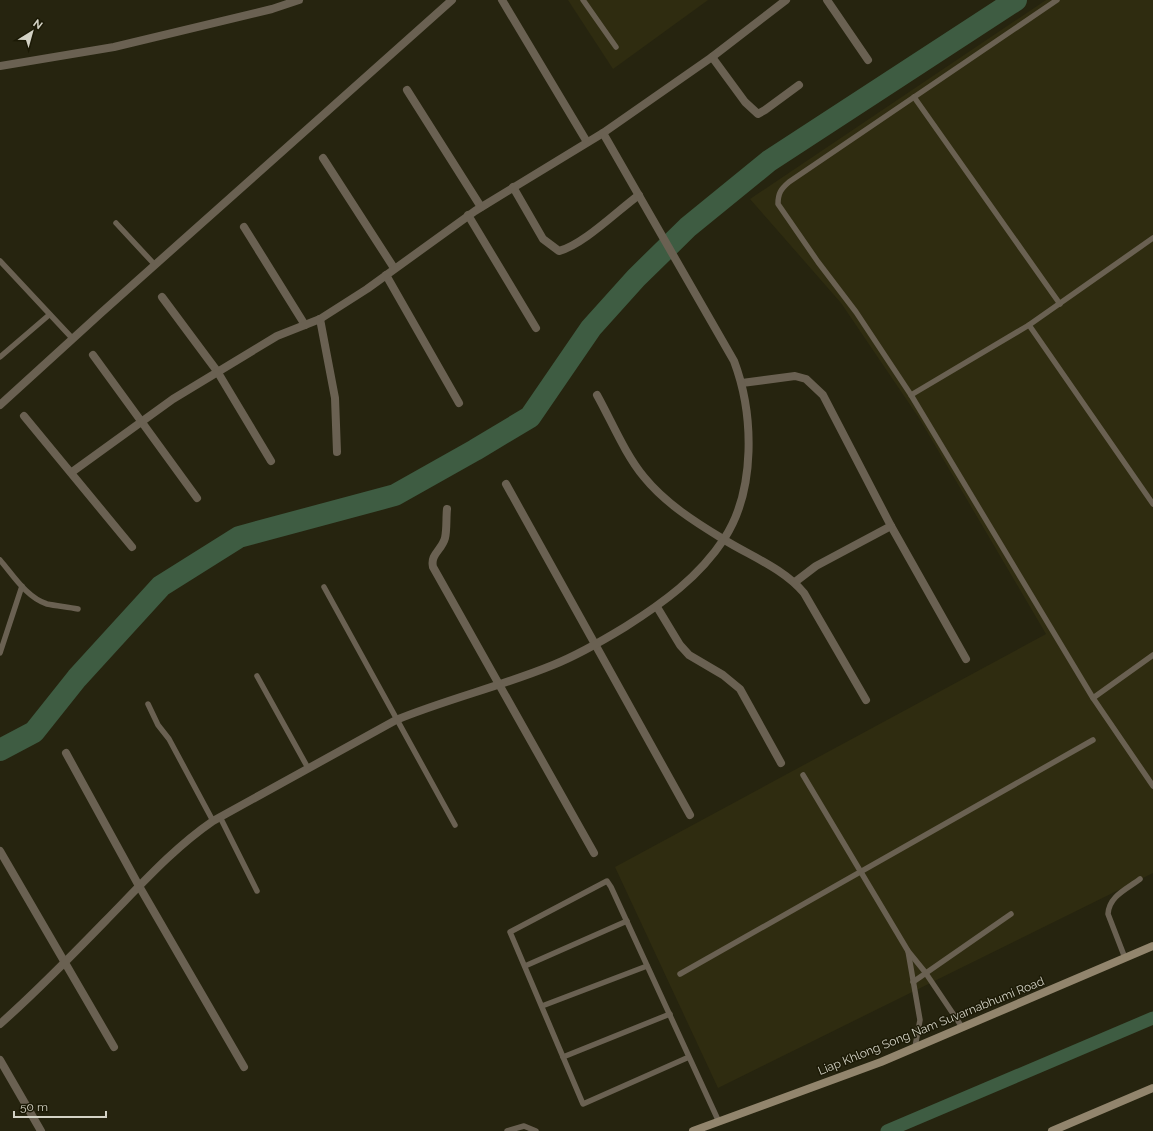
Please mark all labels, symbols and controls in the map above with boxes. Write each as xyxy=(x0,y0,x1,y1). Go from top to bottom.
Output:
north arrow xyxy=(12,12,52,52)
text: N xyxy=(30,17,45,32)
street label: Liap Khlong Song Nam Suvarnabhumi Road xyxy=(816,974,1046,1078)
scale bar xyxy=(14,1093,106,1119)
text: 50 m xyxy=(20,1100,48,1114)

